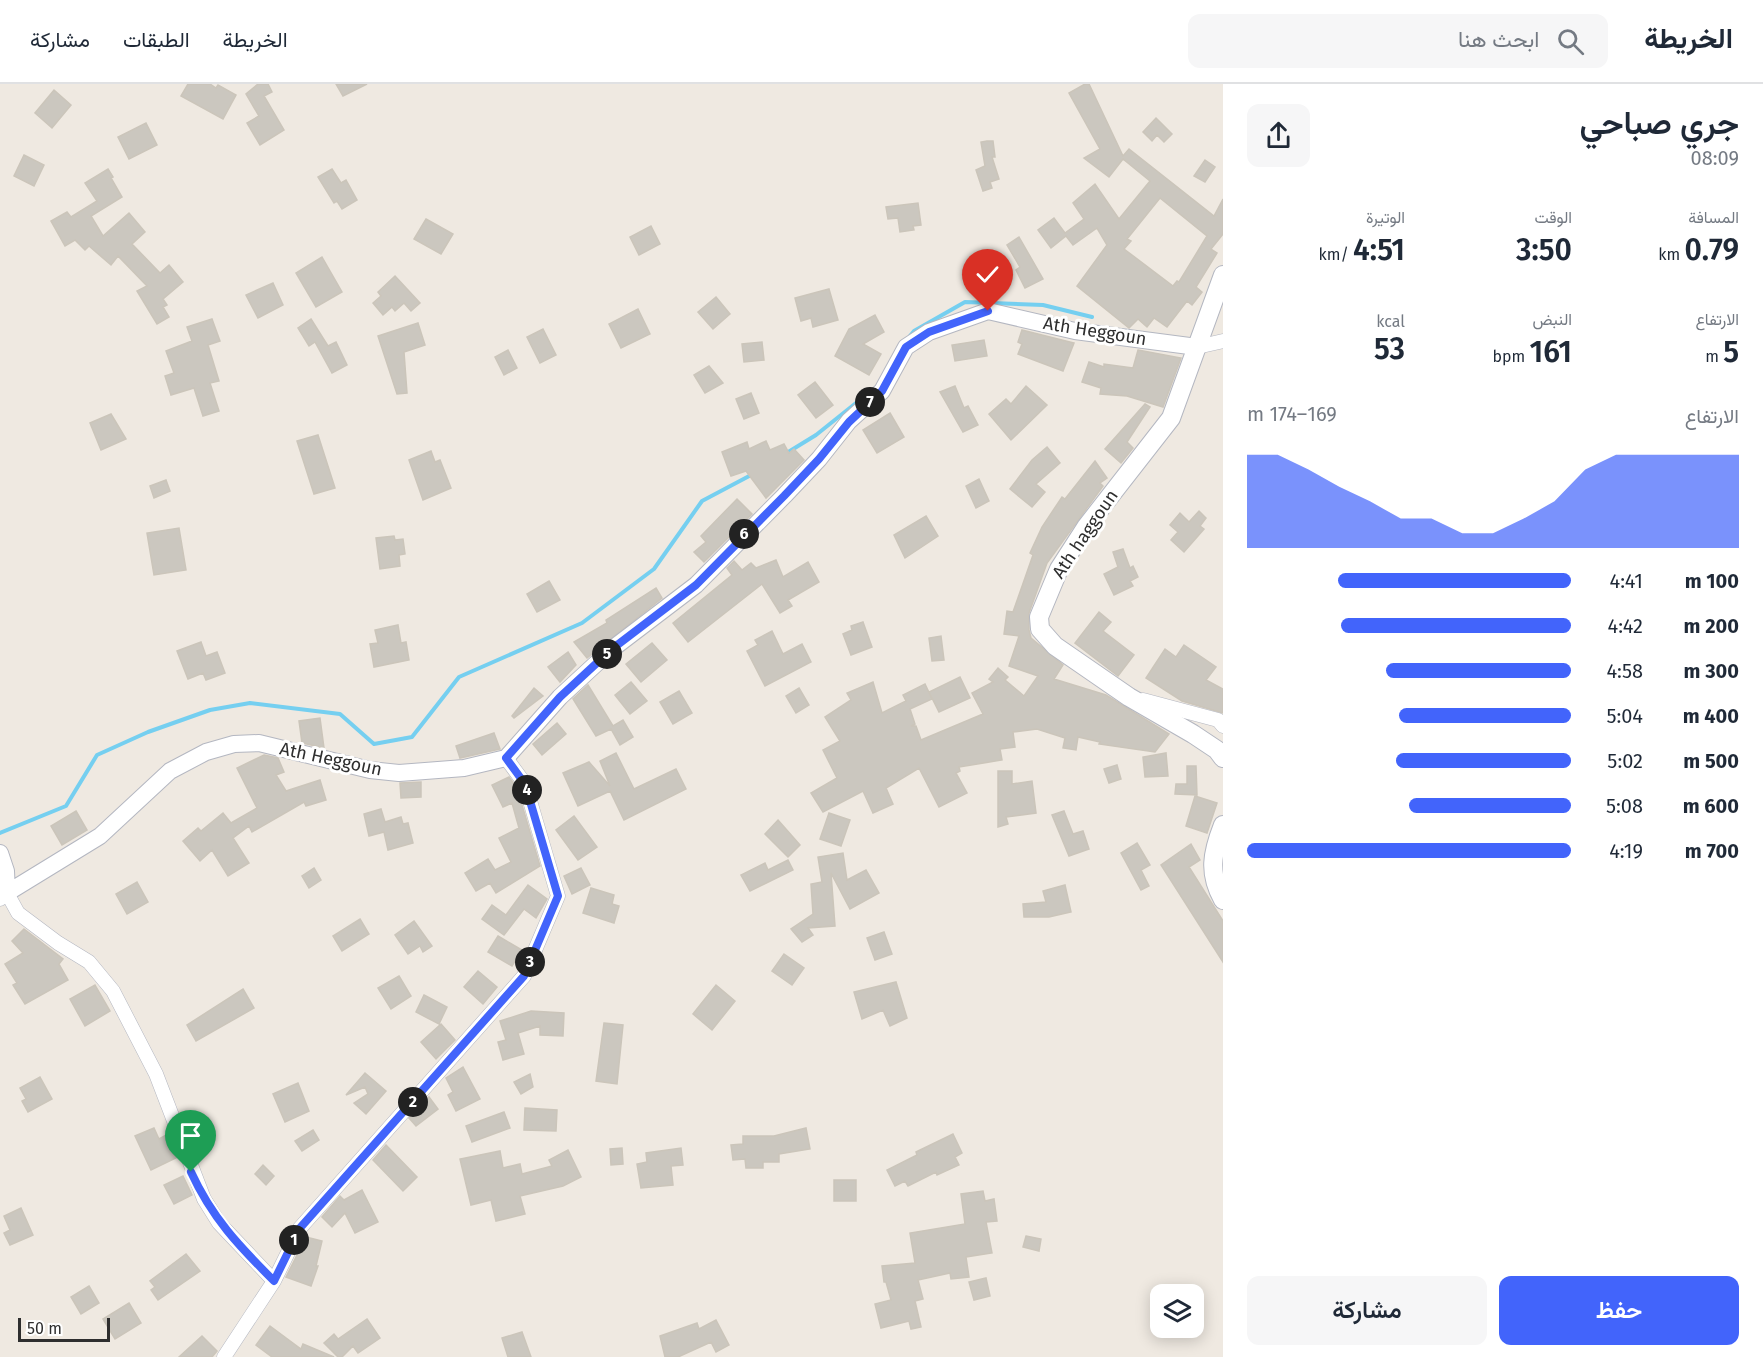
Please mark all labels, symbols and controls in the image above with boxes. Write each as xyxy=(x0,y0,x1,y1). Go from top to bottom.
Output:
search box xyxy=(1188,14,1608,68)
text: الخريطة xyxy=(1644,22,1733,55)
icon: search xyxy=(1554,25,1587,58)
text: ابحث هنا xyxy=(1458,26,1539,53)
text: مشاركة xyxy=(30,27,90,53)
text: الطبقات xyxy=(123,27,190,53)
text: الخريطة xyxy=(223,27,288,53)
text: جري صباحي xyxy=(1580,103,1739,143)
button: share xyxy=(1247,104,1310,167)
text: 08:09 xyxy=(1691,146,1739,170)
text: الوتيرة xyxy=(1366,208,1405,227)
text: الوقت xyxy=(1534,208,1572,227)
text: المسافة xyxy=(1688,208,1739,227)
text: 4:51 xyxy=(1353,232,1405,268)
text: 3:50 xyxy=(1516,232,1572,268)
text: 0.79 xyxy=(1684,232,1739,268)
text: /km xyxy=(1319,245,1353,264)
text: km xyxy=(1658,245,1684,264)
pin xyxy=(962,249,1013,311)
icon: check xyxy=(971,258,1004,291)
text: النبض xyxy=(1532,310,1572,329)
text: الارتفاع xyxy=(1696,310,1739,329)
street label: Ath Heggoun xyxy=(1042,312,1148,350)
text: kcal xyxy=(1376,312,1405,331)
text: 53 xyxy=(1374,331,1405,367)
text: 161 xyxy=(1530,334,1572,370)
text: 5 xyxy=(1723,334,1739,370)
text: bpm xyxy=(1493,347,1530,366)
text: m xyxy=(1705,347,1723,366)
pin: 7 xyxy=(855,387,885,417)
text: 7 xyxy=(866,392,874,411)
text: 169–174 m xyxy=(1247,402,1337,426)
text: الارتفاع xyxy=(1685,404,1739,428)
street label: Ath haggoun xyxy=(1047,485,1123,583)
pin: 6 xyxy=(729,519,759,549)
text: 6 xyxy=(739,524,749,543)
text: 4:41 xyxy=(1610,569,1643,593)
text: 100 m xyxy=(1685,569,1739,593)
text: 4:42 xyxy=(1608,614,1643,638)
text: 200 m xyxy=(1684,614,1739,638)
pin: 5 xyxy=(592,639,622,669)
text: 5 xyxy=(603,644,611,663)
text: 4:58 xyxy=(1606,659,1643,683)
text: 300 m xyxy=(1684,659,1739,683)
text: 5:04 xyxy=(1606,704,1643,728)
text: 400 m xyxy=(1683,704,1739,728)
street label: Ath Heggoun xyxy=(278,737,384,781)
text: 5:02 xyxy=(1607,749,1643,773)
text: 500 m xyxy=(1683,749,1739,773)
pin: 4 xyxy=(512,775,542,805)
text: 4 xyxy=(522,780,532,799)
text: 5:08 xyxy=(1606,794,1643,818)
text: 600 m xyxy=(1683,794,1739,818)
text: 4:19 xyxy=(1609,839,1643,863)
text: 700 m xyxy=(1685,839,1739,863)
pin: 3 xyxy=(515,947,545,977)
text: 3 xyxy=(526,952,534,971)
pin: 2 xyxy=(398,1087,428,1117)
text: 2 xyxy=(409,1092,417,1111)
pin xyxy=(165,1110,216,1172)
icon: arrive xyxy=(174,1119,207,1152)
pin: 1 xyxy=(279,1225,309,1255)
text: 1 xyxy=(290,1230,298,1249)
button: مشاركة xyxy=(1247,1276,1487,1345)
button: حفظ xyxy=(1499,1276,1739,1345)
map controls xyxy=(1150,1284,1204,1338)
button: layers xyxy=(1150,1284,1204,1338)
scale bar xyxy=(18,1315,110,1342)
text: 50 m xyxy=(27,1319,62,1338)

